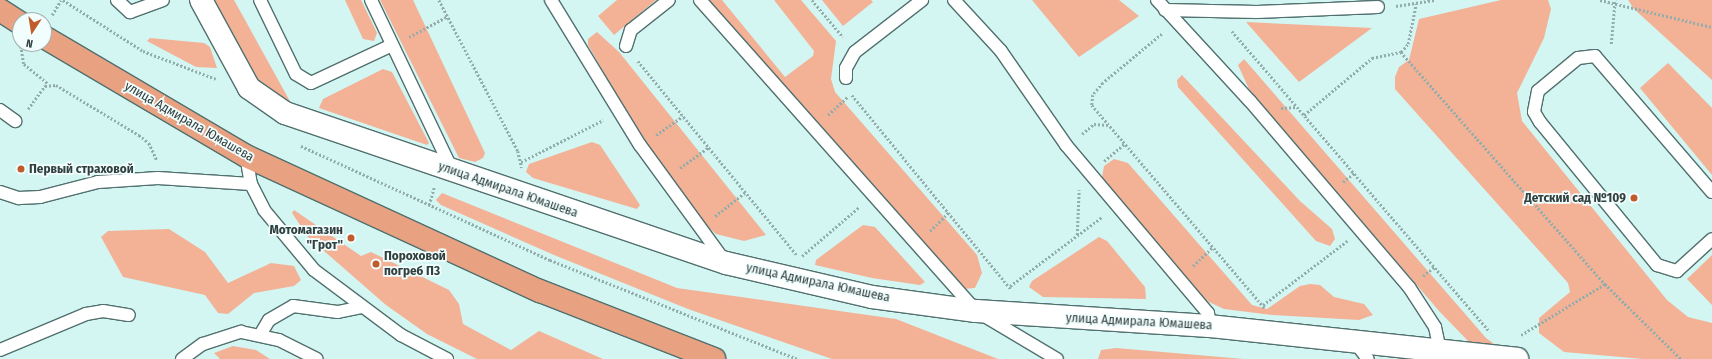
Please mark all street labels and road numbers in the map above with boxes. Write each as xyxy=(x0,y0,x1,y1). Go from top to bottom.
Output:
street label: улица Адмирала Юмашева xyxy=(122,79,256,165)
street label: улица Адмирала Юмашева xyxy=(436,159,580,221)
street label: улица Адмирала Юмашева xyxy=(745,260,891,306)
street label: улица Адмирала Юмашева xyxy=(1065,310,1213,334)

